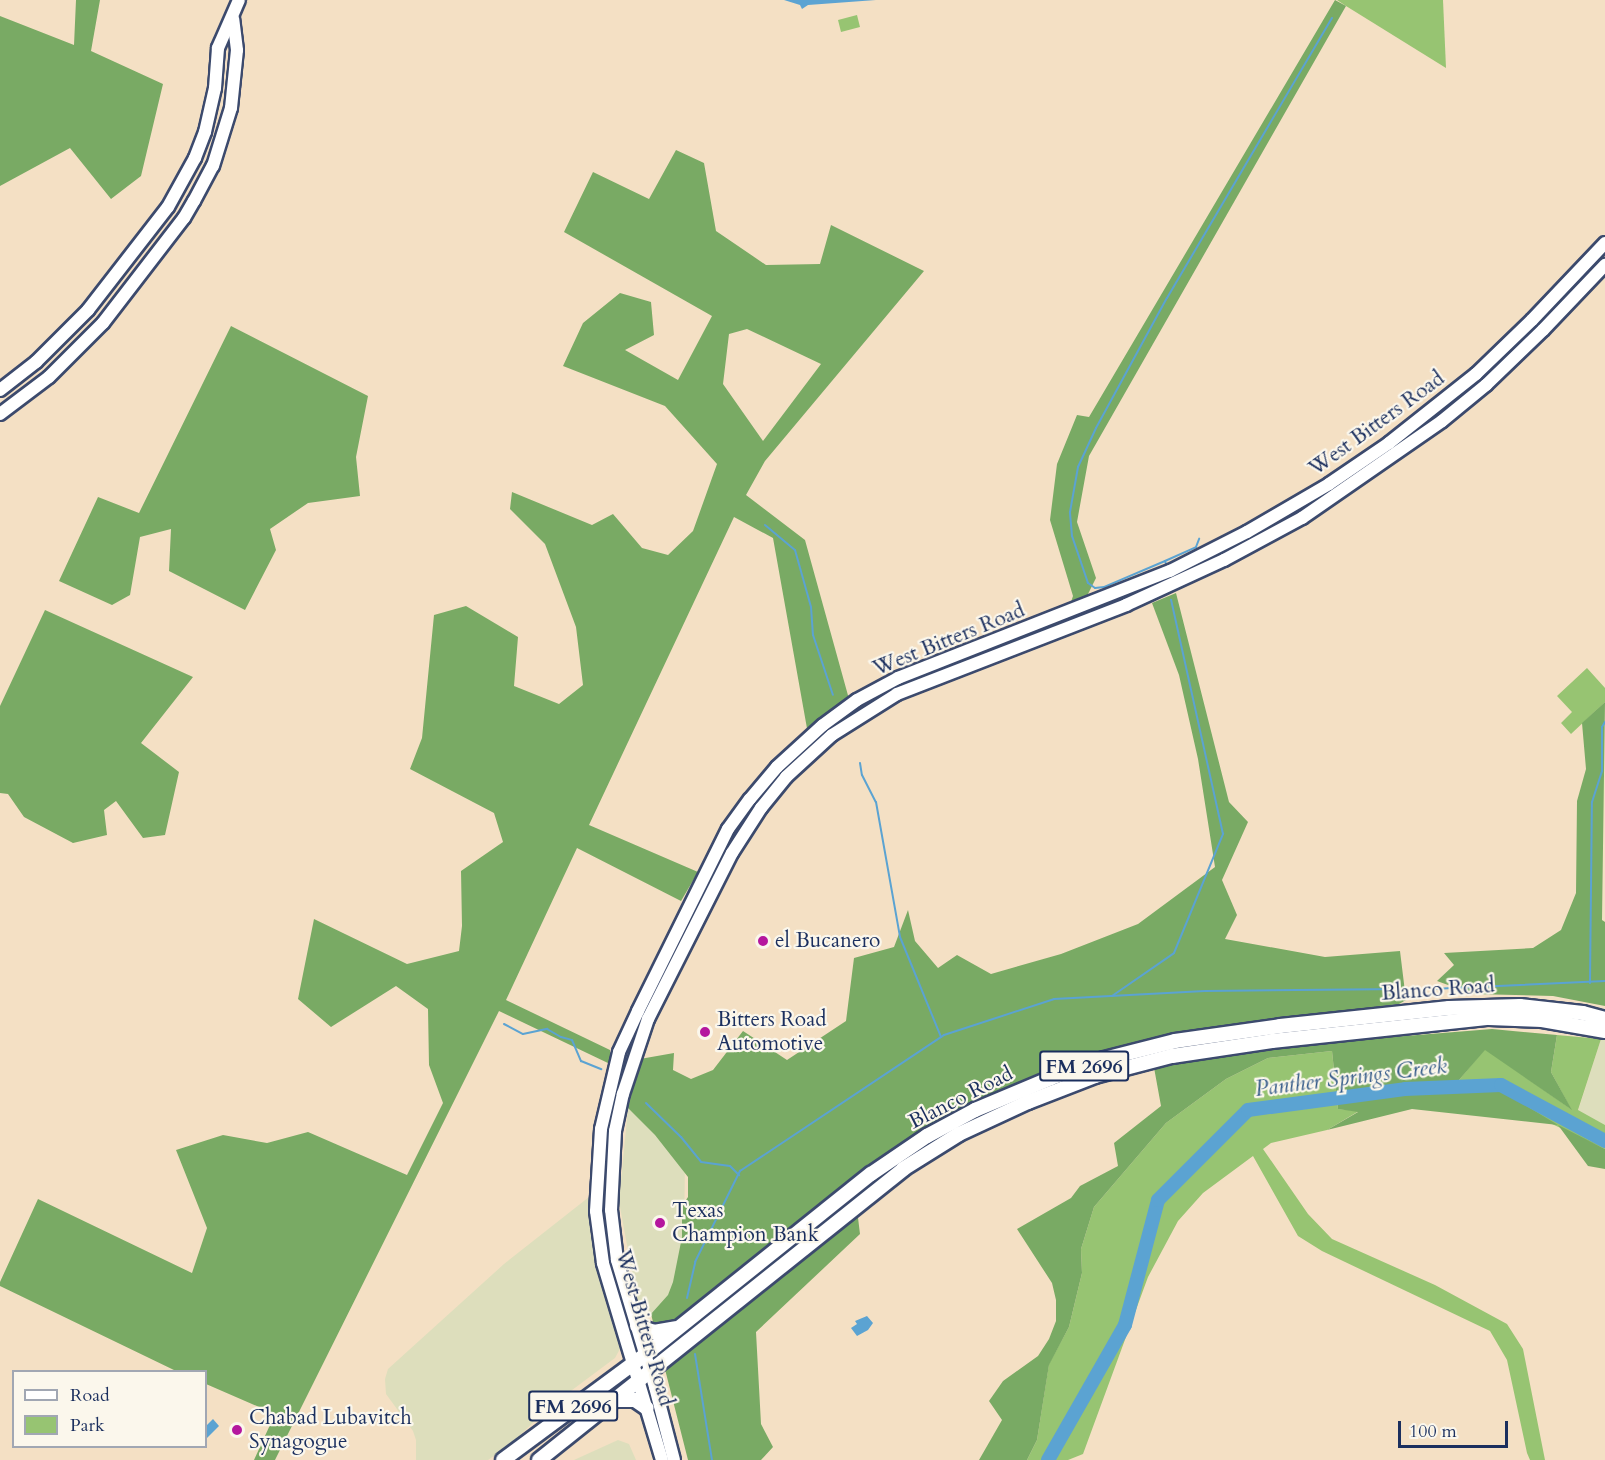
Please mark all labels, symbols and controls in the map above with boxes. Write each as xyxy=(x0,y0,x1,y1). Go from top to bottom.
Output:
street label: West Bitters Road xyxy=(1304,366,1450,482)
street label: West Bitters Road xyxy=(869,598,1029,682)
place label: el Bucanero xyxy=(775,928,880,954)
marker: el Bucanero xyxy=(756,934,770,948)
street label: Blanco Road xyxy=(1381,973,1495,1007)
place label: Bitters Road Automotive xyxy=(717,1007,826,1057)
marker: Bitters Road Automotive xyxy=(698,1025,712,1039)
road number: FM 2696 xyxy=(1039,1049,1129,1083)
water label: Panther Springs Creek xyxy=(1254,1053,1448,1103)
street label: Blanco Road xyxy=(905,1061,1017,1135)
place label: Texas Champion Bank xyxy=(672,1198,819,1248)
marker: Texas Champion Bank xyxy=(653,1216,667,1230)
street label: West Bitters Road xyxy=(610,1247,678,1409)
legend xyxy=(12,1370,207,1448)
text: Road xyxy=(70,1383,110,1408)
road number: FM 2696 xyxy=(528,1389,618,1423)
place label: Chabad Lubavitch Synagogue xyxy=(249,1405,412,1455)
scale bar xyxy=(1401,1409,1510,1447)
text: Park xyxy=(70,1413,105,1438)
text: 100 m xyxy=(1409,1419,1457,1444)
marker: Chabad Lubavitch Synagogue xyxy=(230,1423,244,1437)

